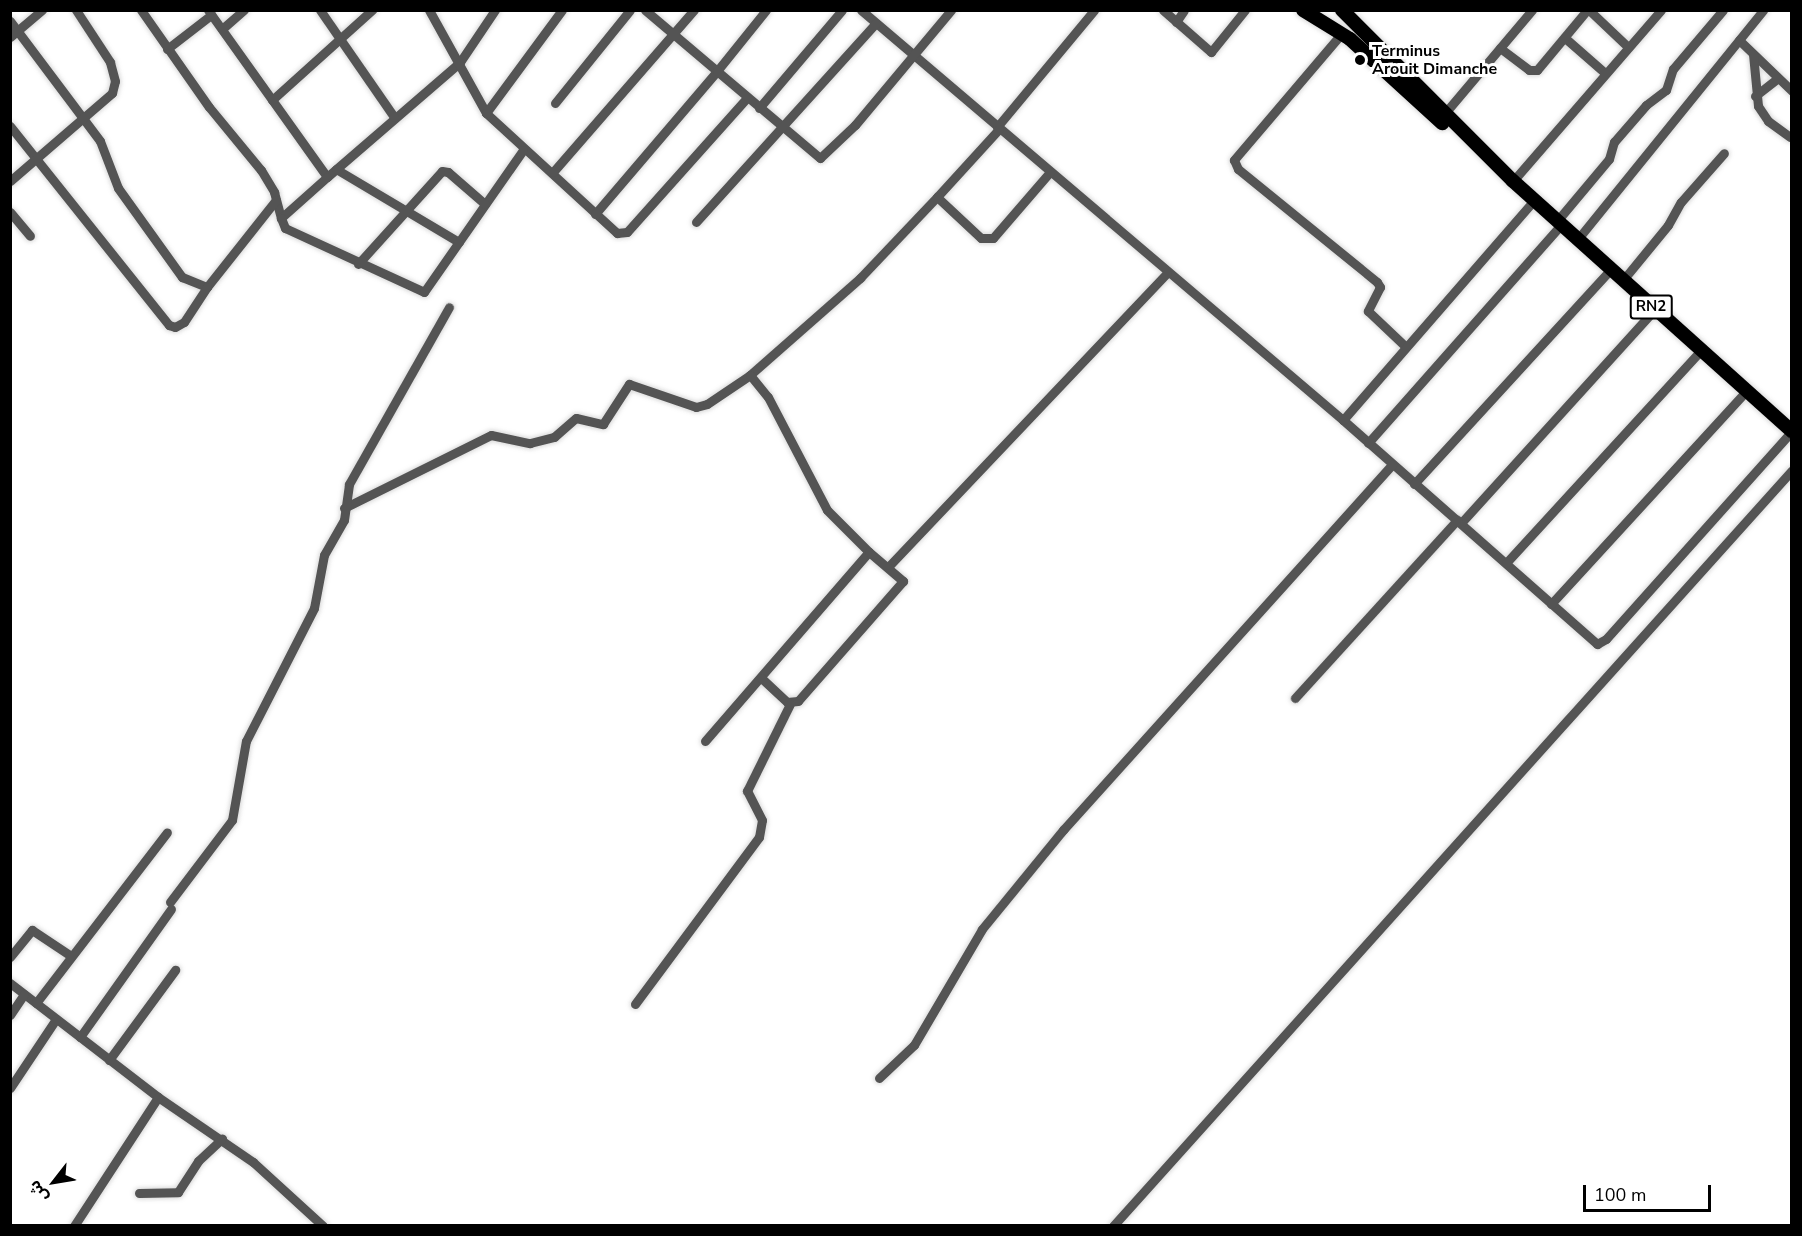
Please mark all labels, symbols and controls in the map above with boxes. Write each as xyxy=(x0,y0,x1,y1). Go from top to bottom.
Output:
place label: Terminus Arouit Dimanche xyxy=(1372,41,1497,79)
marker: Terminus Arouit Dimanche xyxy=(1353,53,1367,67)
road number: RN2 xyxy=(1628,295,1674,319)
north arrow xyxy=(24,1152,84,1212)
scale bar xyxy=(1586,1173,1714,1211)
text: ش xyxy=(24,1176,54,1206)
text: 100 m xyxy=(1594,1183,1646,1207)

